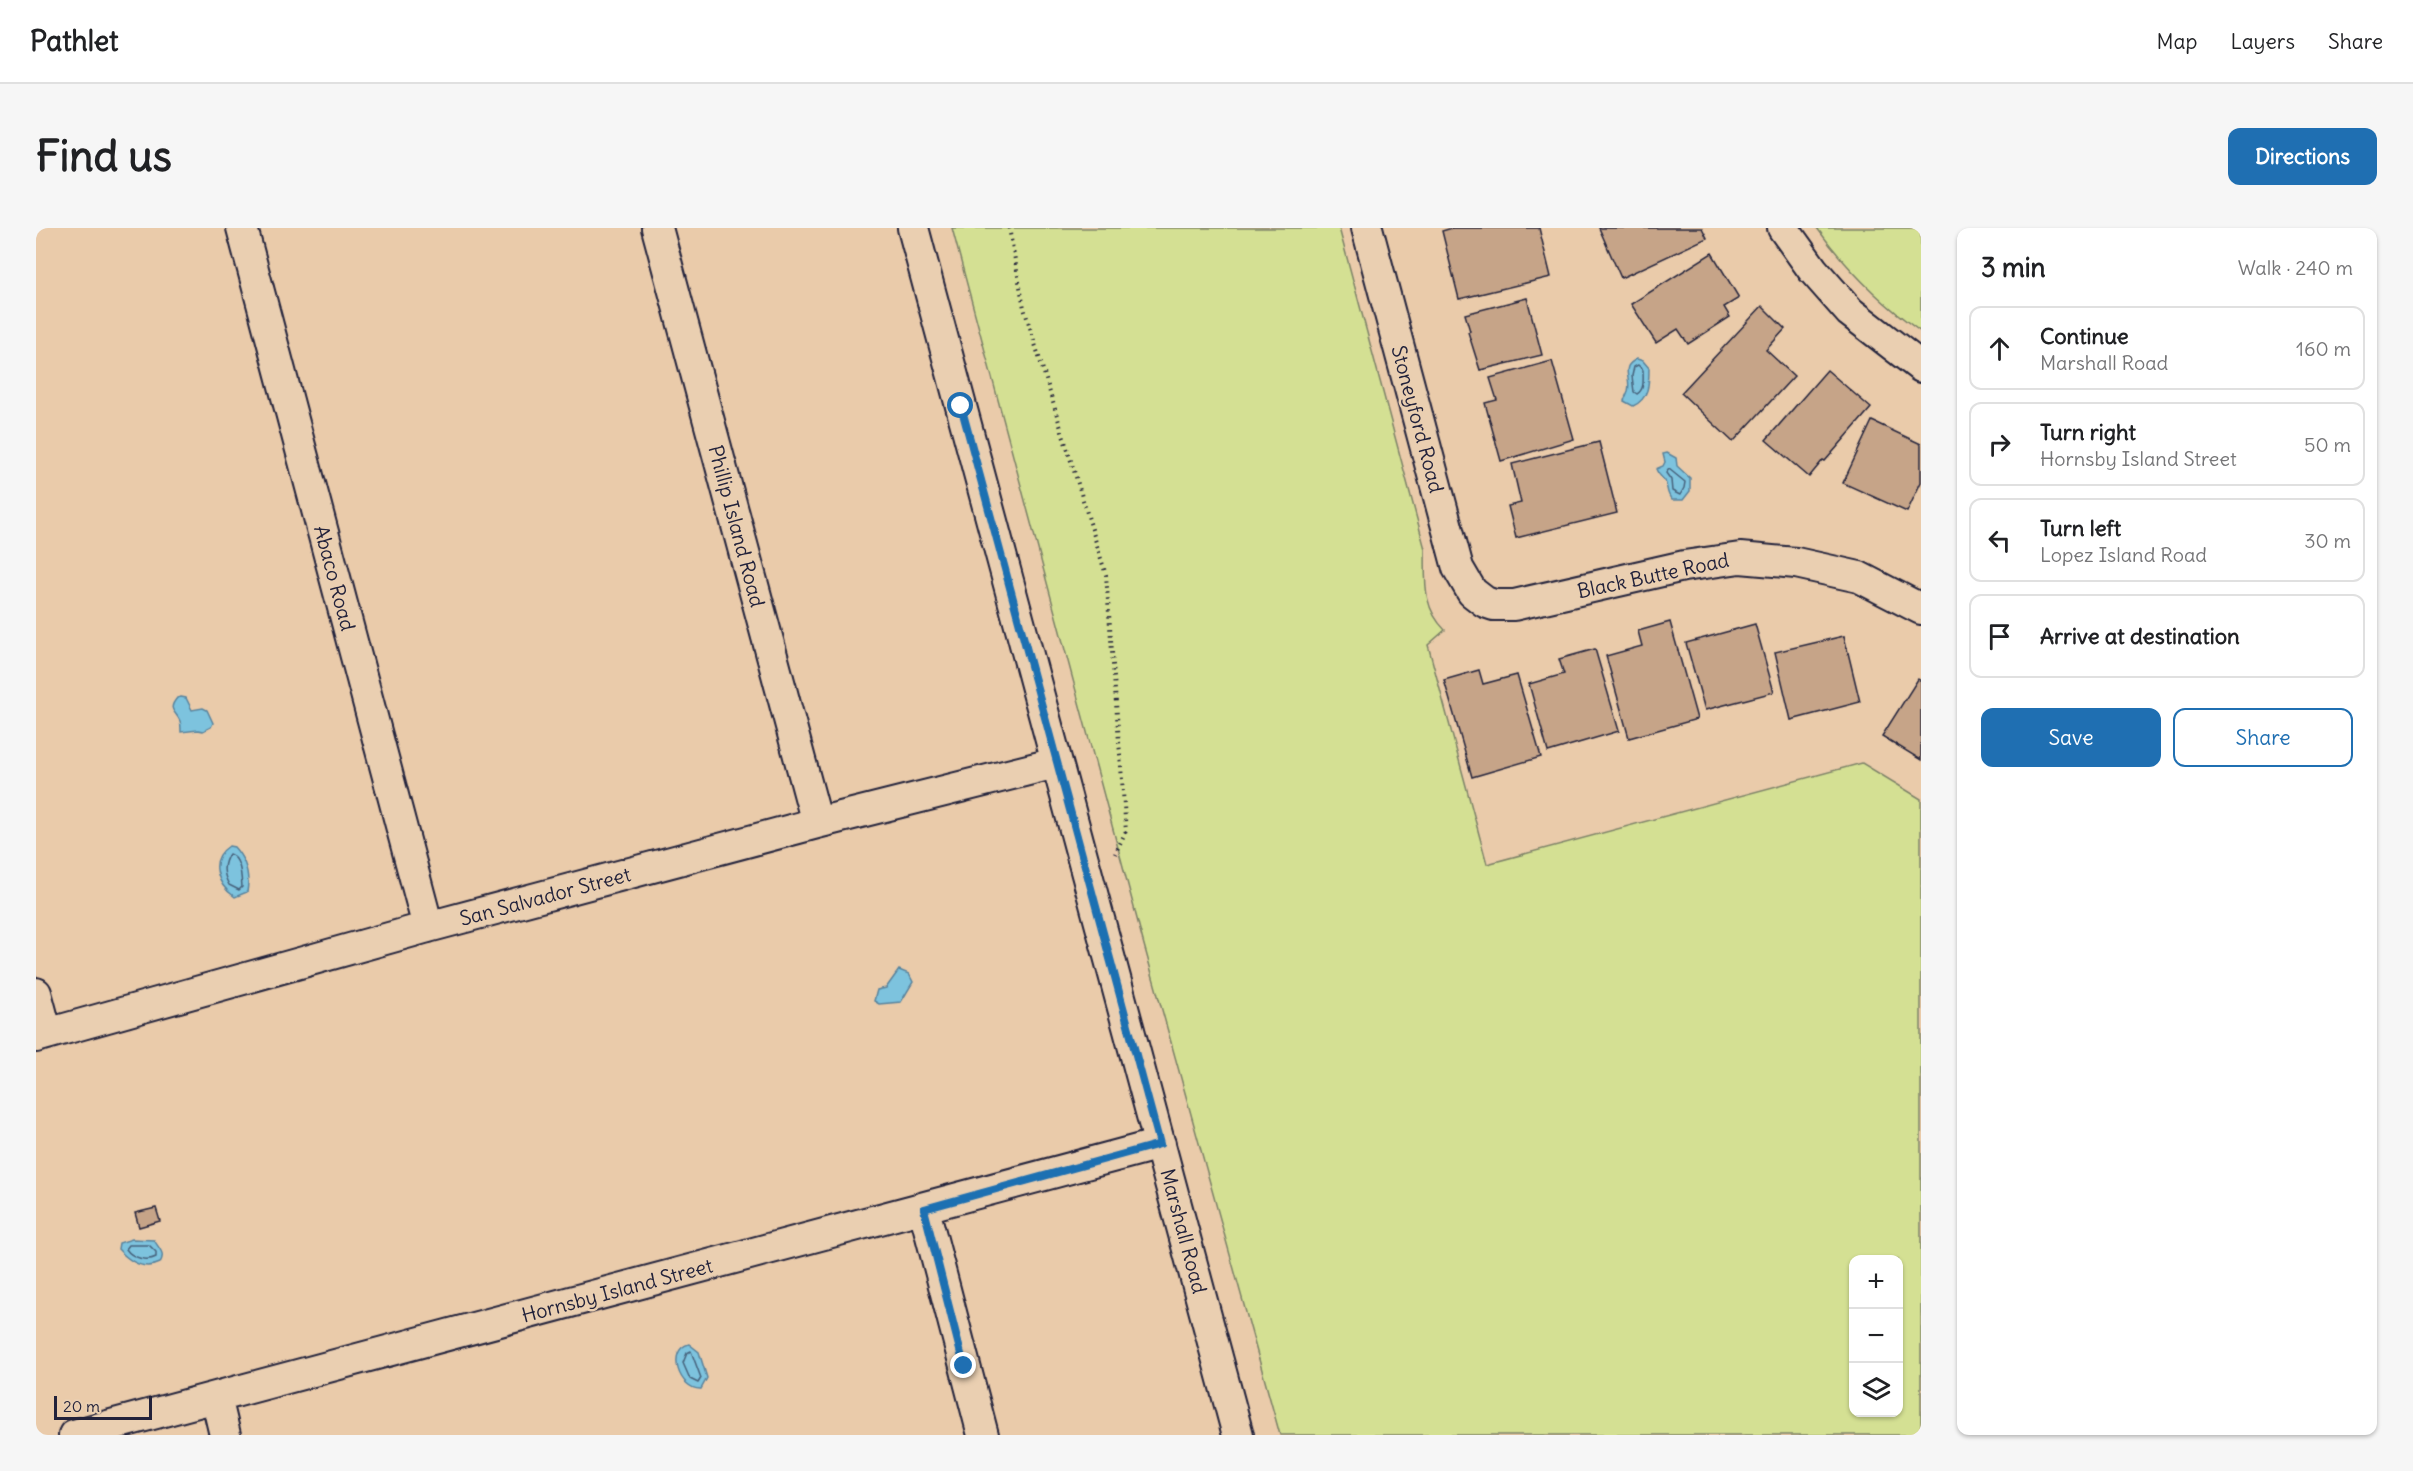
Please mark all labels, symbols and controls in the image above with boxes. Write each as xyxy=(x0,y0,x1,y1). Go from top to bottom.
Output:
text: Pathlet xyxy=(30,23,119,59)
text: Map xyxy=(2157,28,2197,55)
text: Layers xyxy=(2230,28,2295,55)
text: Share xyxy=(2328,28,2383,55)
button: Directions xyxy=(2228,128,2377,185)
text: Find us xyxy=(36,130,172,182)
text: 3 min xyxy=(1981,251,2046,284)
text: Walk · 240 m xyxy=(2238,255,2353,280)
text: Continue xyxy=(2040,322,2129,350)
icon: ahead xyxy=(1983,332,2016,365)
text: 160 m xyxy=(2296,336,2351,361)
street label: Stoneyford Road xyxy=(1386,343,1450,496)
text: Marshall Road xyxy=(2040,350,2168,375)
route start xyxy=(947,392,973,418)
text: Turn right xyxy=(2040,418,2136,446)
icon: right xyxy=(1983,428,2016,461)
text: 50 m xyxy=(2304,432,2351,457)
street label: Phillip Island Road xyxy=(703,442,771,610)
text: Hornsby Island Street xyxy=(2040,446,2237,471)
text: Turn left xyxy=(2040,514,2121,542)
street label: Abaco Road xyxy=(309,523,361,634)
icon: left xyxy=(1983,524,2016,557)
text: 30 m xyxy=(2304,528,2351,553)
text: Lopez Island Road xyxy=(2040,542,2207,567)
street label: Black Butte Road xyxy=(1575,547,1731,603)
icon: arrive xyxy=(1983,620,2016,653)
text: Arrive at destination xyxy=(2040,622,2240,650)
button: Save xyxy=(1981,708,2161,767)
button: Share xyxy=(2173,708,2353,767)
street label: San Salvador Street xyxy=(457,861,634,931)
street label: Marshall Road xyxy=(1155,1166,1213,1296)
street label: Hornsby Island Street xyxy=(519,1252,716,1328)
map controls xyxy=(1849,1255,1903,1417)
button: + xyxy=(1849,1255,1903,1309)
button: − xyxy=(1849,1309,1903,1363)
route end xyxy=(950,1352,976,1378)
button: layers xyxy=(1849,1363,1903,1417)
scale bar xyxy=(54,1393,152,1420)
text: 20 m xyxy=(63,1396,100,1416)

